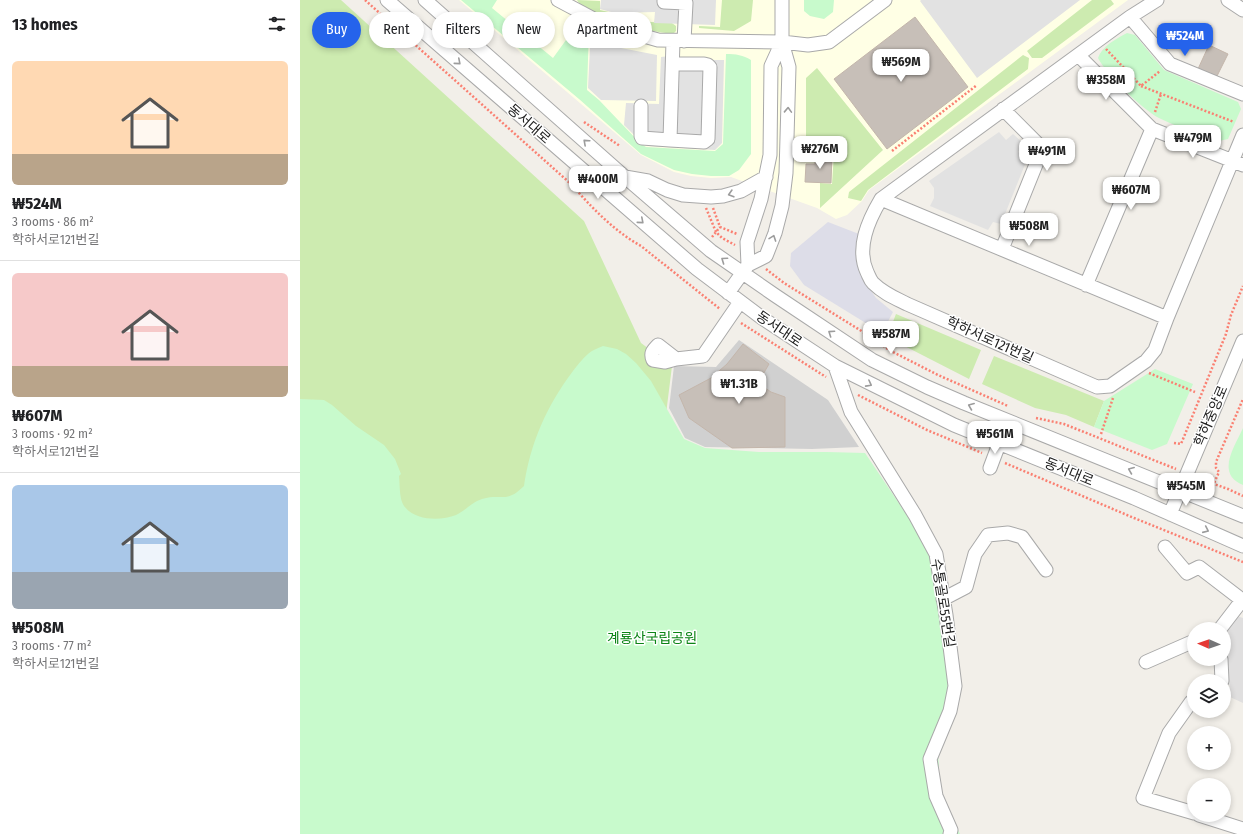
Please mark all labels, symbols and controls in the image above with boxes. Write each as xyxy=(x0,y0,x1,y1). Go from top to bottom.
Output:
chip: Buy xyxy=(312,12,361,48)
chip: Rent xyxy=(369,12,424,48)
chip: Filters xyxy=(432,12,494,48)
chip: New xyxy=(502,12,555,48)
chip: Apartment xyxy=(563,12,652,48)
icon: filters xyxy=(266,13,288,35)
text: 13 homes xyxy=(12,14,78,35)
pin: ₩524M xyxy=(1157,23,1213,57)
text: ₩524M xyxy=(1166,28,1204,43)
pin: ₩569M xyxy=(873,49,929,83)
text: ₩569M xyxy=(881,54,921,69)
one-way arrow xyxy=(454,58,461,65)
pin: ₩358M xyxy=(1078,67,1134,101)
text: ₩358M xyxy=(1087,72,1125,87)
icon: home xyxy=(114,87,186,159)
street label: 동서대로 xyxy=(504,101,554,147)
one-way arrow xyxy=(784,107,792,113)
pin: ₩479M xyxy=(1165,125,1221,159)
text: ₩479M xyxy=(1174,130,1212,145)
pin: ₩276M xyxy=(792,136,848,170)
pin: ₩491M xyxy=(1019,138,1075,172)
one-way arrow xyxy=(583,140,591,147)
text: ₩276M xyxy=(801,141,839,156)
text: ₩491M xyxy=(1028,143,1066,158)
pin: ₩400M xyxy=(570,166,626,200)
text: ₩400M xyxy=(578,171,618,186)
pin: ₩607M xyxy=(1103,177,1159,211)
text: ₩607M xyxy=(1112,182,1150,197)
one-way arrow xyxy=(728,189,735,198)
text: ₩524M xyxy=(12,193,62,214)
pin: ₩508M xyxy=(1001,213,1057,247)
text: 3 rooms · 86 m² xyxy=(12,214,94,229)
one-way arrow xyxy=(636,216,644,223)
text: ₩508M xyxy=(1009,218,1049,233)
text: 학하서로121번길 xyxy=(12,232,99,247)
one-way arrow xyxy=(768,235,776,242)
one-way arrow xyxy=(721,257,728,265)
icon: home xyxy=(114,299,186,371)
street label: 동서대로 xyxy=(753,308,805,351)
street label: 학하서로121번길 xyxy=(944,313,1036,367)
pin: ₩587M xyxy=(863,321,919,355)
text: ₩587M xyxy=(872,326,910,341)
one-way arrow xyxy=(829,330,836,337)
pin: ₩1.31B xyxy=(706,371,772,405)
text: ₩1.31B xyxy=(720,376,758,391)
one-way arrow xyxy=(865,379,873,386)
street label: 학하중앙로 xyxy=(1191,383,1231,449)
one-way arrow xyxy=(968,402,975,410)
text: ₩607M xyxy=(12,405,62,426)
pin: ₩561M xyxy=(967,421,1023,455)
text: 3 rooms · 92 m² xyxy=(12,426,93,441)
text: ₩561M xyxy=(976,426,1014,441)
text: 학하서로121번길 xyxy=(12,444,99,459)
street label: 동서대로 xyxy=(1042,454,1096,490)
one-way arrow xyxy=(1127,467,1135,475)
pin: ₩545M xyxy=(1158,473,1214,507)
text: ₩545M xyxy=(1167,478,1205,493)
icon: home xyxy=(114,511,186,583)
one-way arrow xyxy=(1202,525,1209,533)
street label: 수통골로55번길 xyxy=(928,557,958,649)
text: ₩508M xyxy=(12,617,64,638)
north arrow xyxy=(1187,622,1231,666)
map controls xyxy=(1187,622,1231,822)
park label: 계룡산국립공원 xyxy=(607,630,697,647)
text: 3 rooms · 77 m² xyxy=(12,638,91,653)
text: 학하서로121번길 xyxy=(12,656,99,671)
button: layers xyxy=(1187,674,1231,718)
button: + xyxy=(1187,726,1231,770)
button: − xyxy=(1187,778,1231,822)

